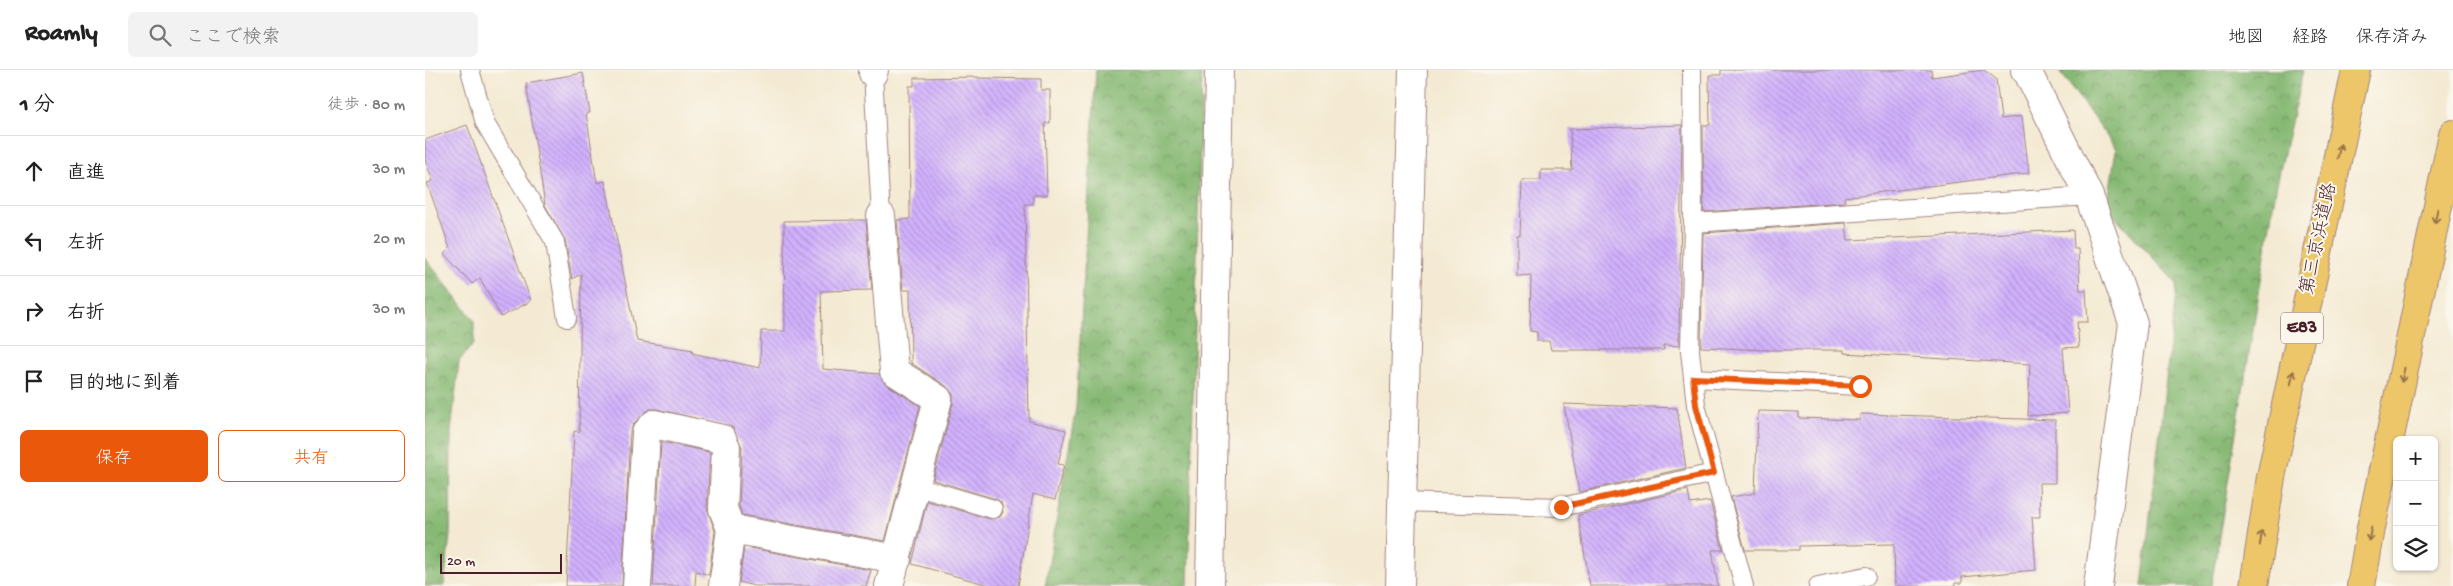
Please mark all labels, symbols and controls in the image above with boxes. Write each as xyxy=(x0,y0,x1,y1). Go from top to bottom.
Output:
search box xyxy=(128,12,478,57)
text: Roamly xyxy=(25,20,98,49)
icon: search xyxy=(146,21,174,49)
text: ここで検索 xyxy=(186,27,281,50)
text: 地図 xyxy=(2228,28,2264,49)
text: 経路 xyxy=(2292,28,2328,49)
text: 保存済み xyxy=(2356,28,2428,49)
text: 1 分 xyxy=(20,94,54,119)
text: 徒歩 · 80 m xyxy=(327,97,405,116)
one-way arrow xyxy=(2335,143,2344,159)
icon: ahead xyxy=(20,157,48,185)
text: 30 m xyxy=(372,161,405,180)
text: 直進 xyxy=(67,163,105,186)
street label: 第三京浜道路 xyxy=(2296,181,2343,297)
one-way arrow xyxy=(2431,207,2440,223)
icon: left xyxy=(20,227,48,255)
text: 20 m xyxy=(373,231,405,250)
text: 左折 xyxy=(67,233,105,256)
icon: right xyxy=(20,297,48,325)
text: 30 m xyxy=(372,301,405,320)
text: 右折 xyxy=(67,303,105,326)
road number: E83 xyxy=(2281,312,2323,344)
one-way arrow xyxy=(2398,366,2407,382)
icon: arrive xyxy=(20,367,48,395)
one-way arrow xyxy=(2287,371,2297,387)
text: 目的地に到着 xyxy=(67,373,181,396)
route start xyxy=(1849,375,1872,398)
button: 保存 xyxy=(20,430,208,482)
button: 共有 xyxy=(218,430,405,482)
map controls xyxy=(2393,436,2438,571)
button: + xyxy=(2393,436,2438,481)
button: − xyxy=(2393,481,2438,526)
route end xyxy=(1550,496,1573,519)
one-way arrow xyxy=(2364,526,2374,542)
button: layers xyxy=(2393,526,2438,571)
one-way arrow xyxy=(2257,530,2267,546)
scale bar xyxy=(440,551,563,574)
text: 20 m xyxy=(447,554,475,571)

